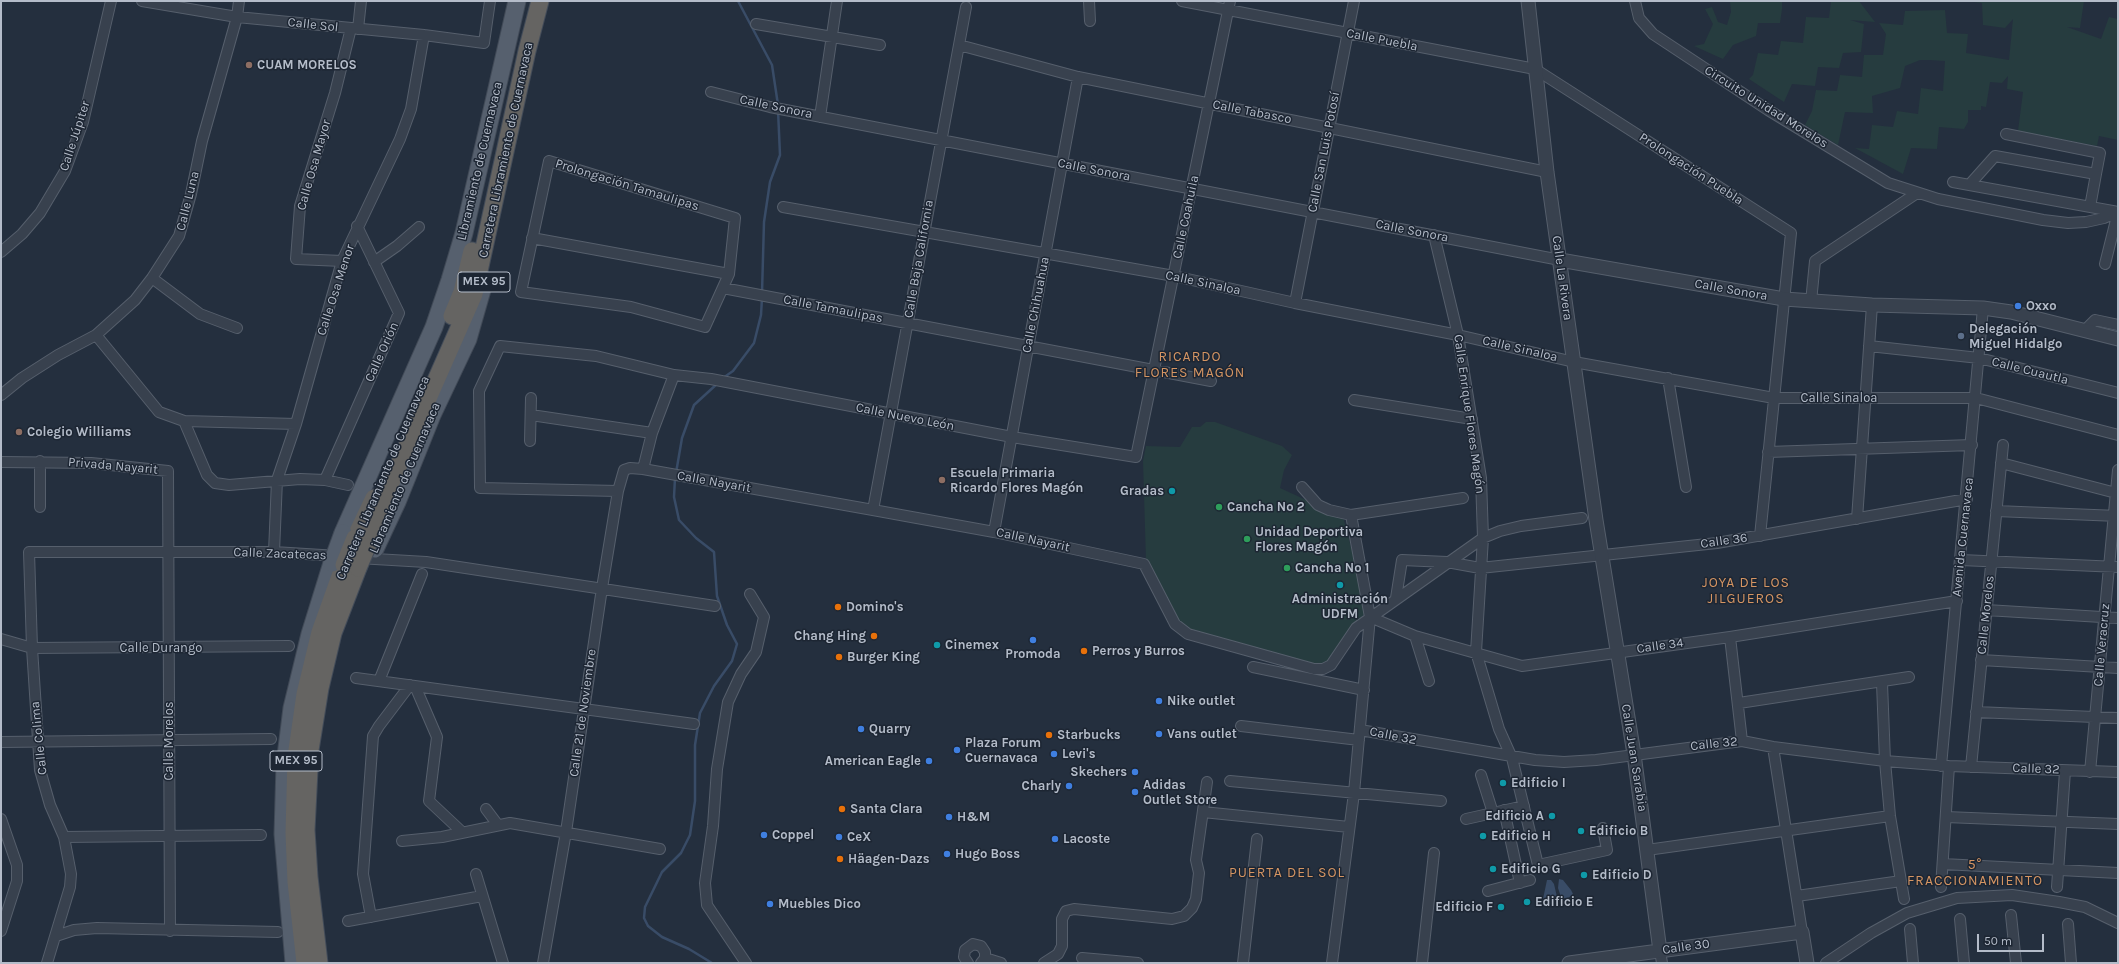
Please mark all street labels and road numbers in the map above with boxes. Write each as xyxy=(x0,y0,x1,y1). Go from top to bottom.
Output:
street label: Calle Sol xyxy=(287,15,339,35)
street label: Calle Puebla xyxy=(1345,25,1419,55)
street label: Carretera Libramiento de Cuernavaca xyxy=(475,41,537,259)
street label: Circuito Unidad Morelos xyxy=(1701,62,1831,152)
street label: Libramiento de Cuernavaca xyxy=(454,80,506,242)
street label: Calle San Luis Potosí xyxy=(1305,90,1343,214)
street label: Calle Sonora xyxy=(738,92,814,122)
street label: Calle Tabasco xyxy=(1211,97,1293,127)
street label: Calle Júpiter xyxy=(56,99,94,173)
street label: Calle Osa Mayor xyxy=(294,118,334,212)
street label: Prolongación Puebla xyxy=(1636,130,1746,208)
street label: Calle Sonora xyxy=(1056,155,1132,185)
street label: Prolongación Tamaulipas xyxy=(553,156,701,214)
street label: Calle Luna xyxy=(173,169,203,233)
street label: Calle Coahuila xyxy=(1170,174,1202,260)
street label: Calle Baja California xyxy=(901,199,937,319)
street label: Calle Sonora xyxy=(1374,216,1450,246)
street label: Calle La Rivera xyxy=(1548,235,1576,321)
street label: Calle Osa Menor xyxy=(314,242,358,338)
street label: Calle Chihuahua xyxy=(1019,256,1053,354)
street label: Calle Sinaloa xyxy=(1164,267,1242,299)
road number: MEX 95 xyxy=(458,272,510,292)
street label: Calle Sonora xyxy=(1693,276,1769,304)
street label: Calle Tamaulipas xyxy=(782,292,884,326)
street label: Calle Orión xyxy=(362,320,402,384)
street label: Calle Enrique Flores Magón xyxy=(1450,333,1488,495)
street label: Calle Sinaloa xyxy=(1481,333,1559,365)
street label: Calle Cuautla xyxy=(1990,354,2070,388)
street label: Carretera Libramiento de Cuernavaca xyxy=(333,374,433,582)
street label: Calle Sinaloa xyxy=(1801,390,1877,406)
street label: Libramiento de Cuernavaca xyxy=(366,400,444,556)
street label: Calle Nuevo León xyxy=(854,400,956,434)
street label: Privada Nayarit xyxy=(67,454,159,478)
street label: Calle Nayarit xyxy=(676,468,752,496)
street label: Avenida Cuernavaca xyxy=(1949,477,1977,597)
street label: Calle Nayarit xyxy=(995,525,1071,555)
street label: Calle 36 xyxy=(1700,530,1748,552)
street label: Calle Zacatecas xyxy=(233,545,327,563)
street label: Calle Morelos xyxy=(1974,575,1998,655)
street label: Calle Veracruz xyxy=(2091,603,2113,687)
street label: Calle 34 xyxy=(1636,635,1684,657)
street label: Calle Durango xyxy=(120,640,202,656)
street label: Calle 21 de Noviembre xyxy=(566,648,600,778)
street label: Calle Colima xyxy=(27,700,51,776)
street label: Calle Morelos xyxy=(161,701,177,781)
street label: Calle Juan Sarabia xyxy=(1618,703,1650,813)
street label: Calle 32 xyxy=(1368,724,1418,748)
street label: Calle 32 xyxy=(1690,734,1738,754)
road number: MEX 95 xyxy=(270,751,322,771)
street label: Calle 32 xyxy=(2012,760,2060,778)
street label: Calle 30 xyxy=(1661,936,1711,958)

